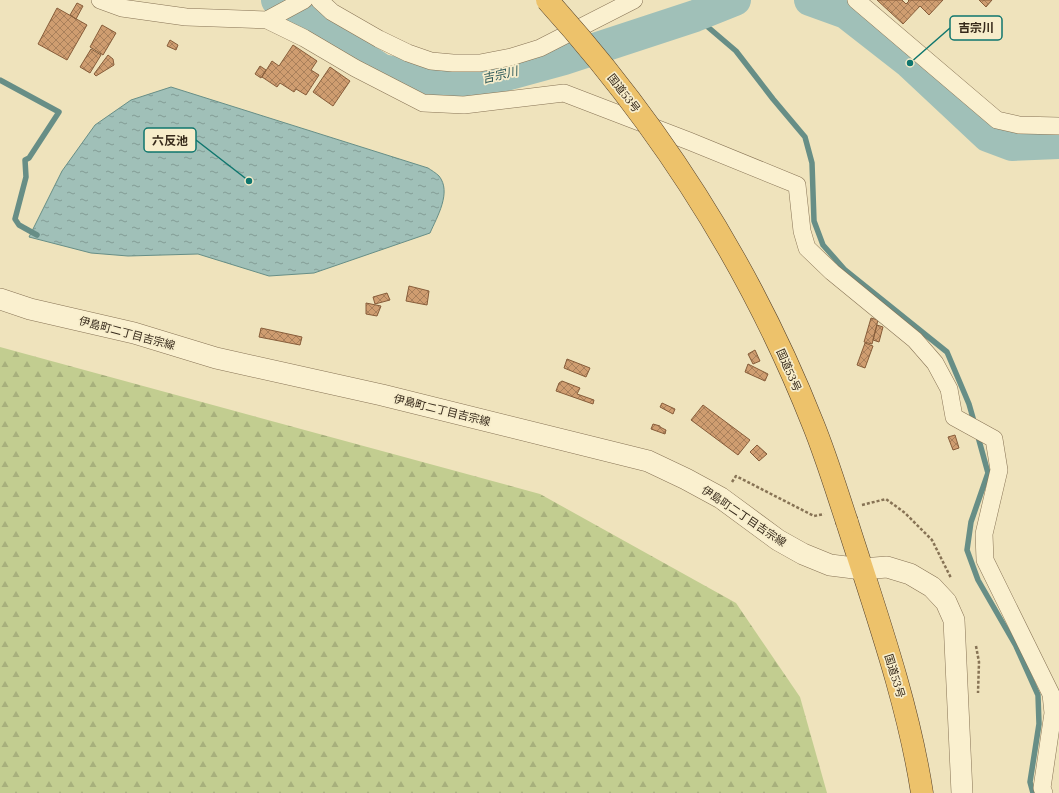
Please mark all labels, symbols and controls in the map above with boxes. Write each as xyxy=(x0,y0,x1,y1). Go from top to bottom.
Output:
callout: 吉宗川 xyxy=(950,16,1002,40)
text: 吉宗川 xyxy=(958,20,994,35)
water label: 吉宗川 xyxy=(481,63,521,86)
street label: 国道53号 xyxy=(605,71,643,115)
callout: 六反池 xyxy=(144,128,196,152)
text: 六反池 xyxy=(152,133,188,148)
street label: 伊島町二丁目吉宗線 xyxy=(77,313,177,353)
street label: 国道53号 xyxy=(773,347,805,393)
street label: 伊島町二丁目吉宗線 xyxy=(392,391,492,429)
street label: 伊島町二丁目吉宗線 xyxy=(699,483,789,549)
street label: 国道53号 xyxy=(882,652,908,700)

